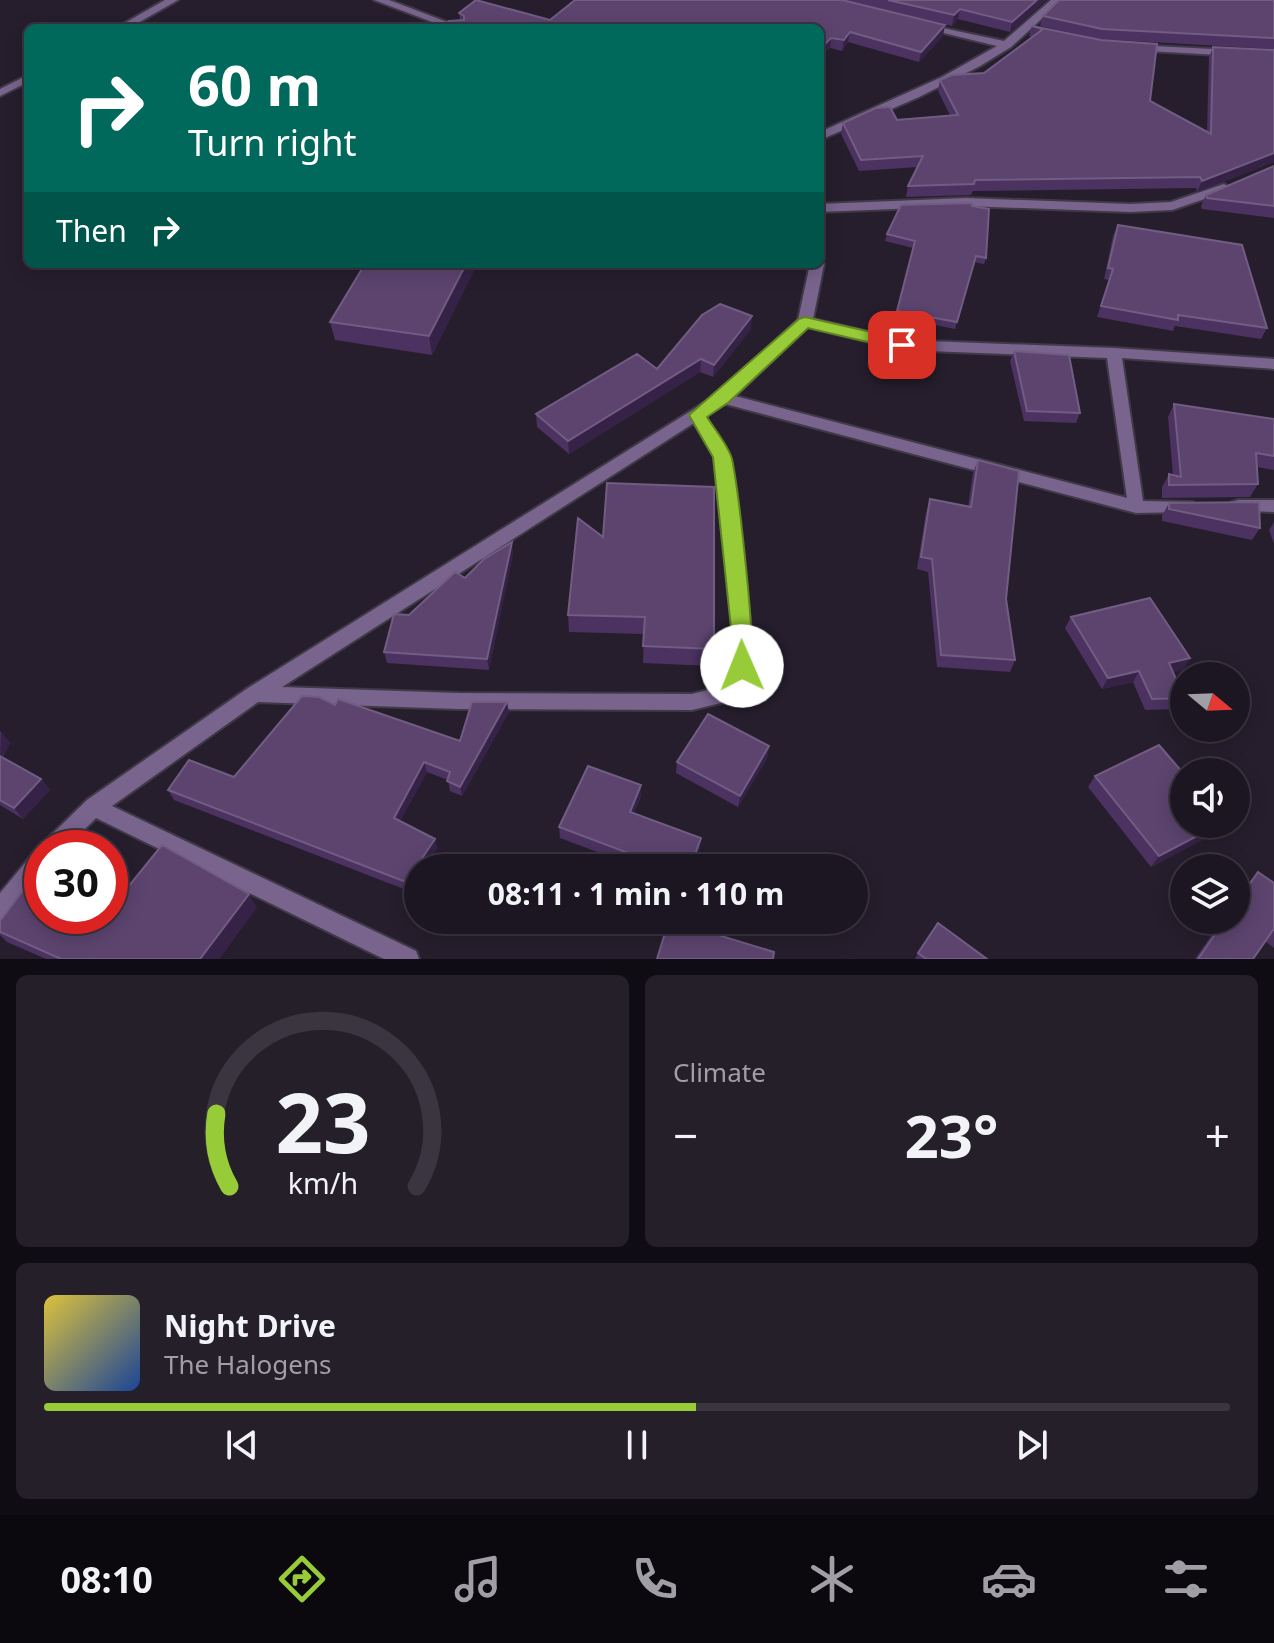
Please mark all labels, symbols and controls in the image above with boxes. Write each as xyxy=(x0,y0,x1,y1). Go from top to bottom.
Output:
text: 60 m xyxy=(188,46,321,122)
icon: right xyxy=(56,56,160,160)
text: Turn right xyxy=(188,118,356,167)
icon: right xyxy=(143,208,187,252)
text: Then xyxy=(56,210,127,251)
pin xyxy=(868,311,936,379)
icon: arrive xyxy=(880,323,924,367)
position arrow xyxy=(700,624,784,708)
north arrow xyxy=(1170,662,1250,742)
map controls xyxy=(1170,662,1250,934)
button: sound xyxy=(1170,758,1250,838)
speed limit sign: 30 xyxy=(24,830,128,934)
button: layers xyxy=(1170,854,1250,934)
text: 08:11 · 1 min · 110 m xyxy=(488,873,784,914)
text: Climate xyxy=(673,1054,766,1090)
text: 23 xyxy=(275,1064,370,1177)
text: 23° xyxy=(904,1094,999,1176)
text: − xyxy=(673,1105,698,1165)
text: + xyxy=(1205,1105,1230,1165)
text: km/h xyxy=(287,1163,358,1202)
text: Night Drive xyxy=(164,1305,336,1346)
text: The Halogens xyxy=(164,1346,331,1382)
icon: previous xyxy=(220,1423,264,1467)
icon: pause xyxy=(615,1423,659,1467)
icon: next xyxy=(1010,1423,1054,1467)
icon: directions xyxy=(274,1551,330,1607)
icon: music xyxy=(450,1551,506,1607)
icon: phone xyxy=(627,1551,683,1607)
icon: climate xyxy=(804,1551,860,1607)
icon: car xyxy=(981,1551,1037,1607)
icon: filters xyxy=(1158,1551,1214,1607)
text: 08:10 xyxy=(60,1555,153,1604)

